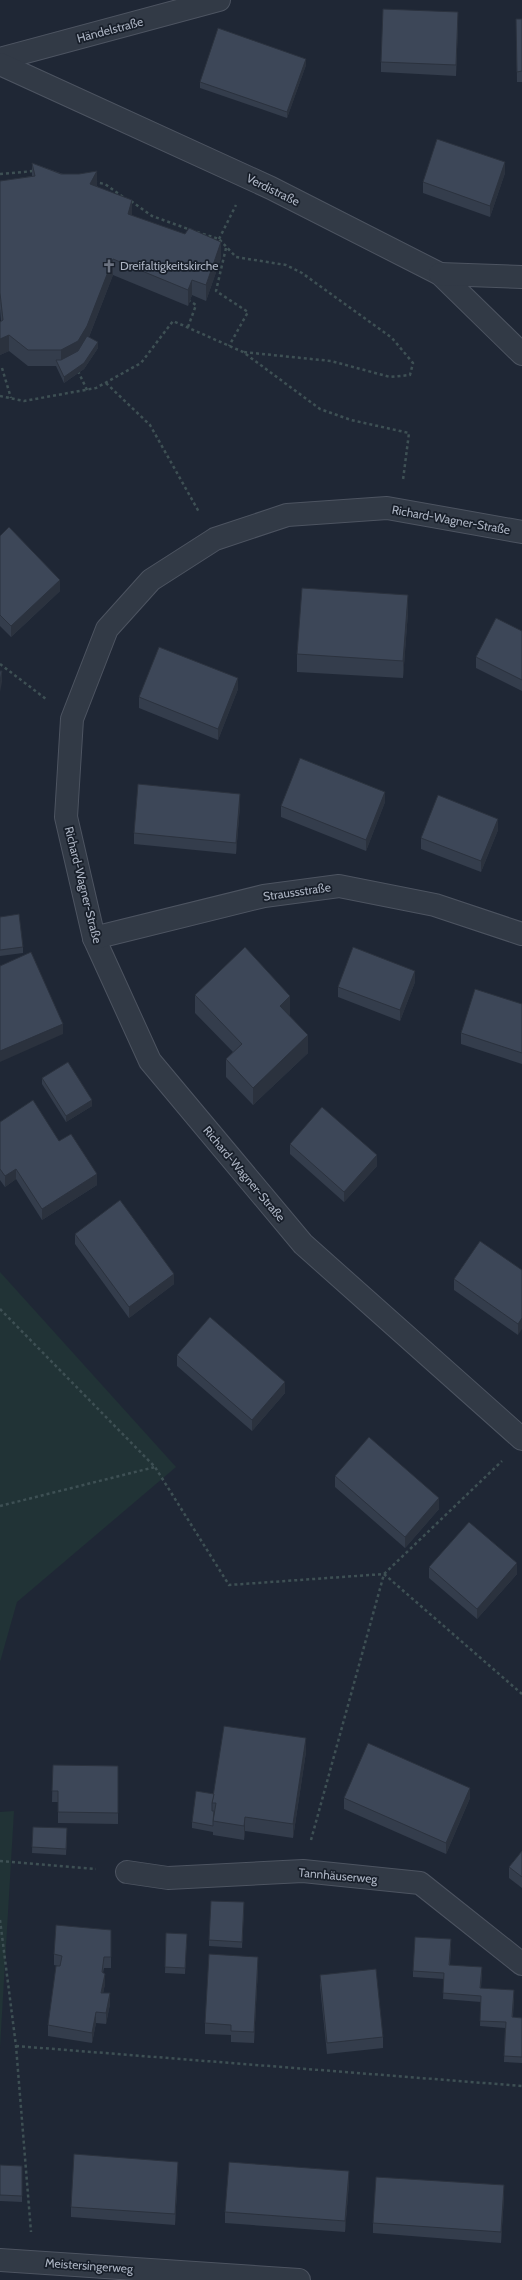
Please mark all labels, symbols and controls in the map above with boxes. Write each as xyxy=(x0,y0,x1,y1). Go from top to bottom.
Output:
street label: Händelstraße xyxy=(75,13,145,46)
street label: Verdistraße xyxy=(244,170,302,209)
church icon: Dreifaltigkeitskirche xyxy=(101,258,117,274)
place label: Dreifaltigkeitskirche xyxy=(120,258,218,273)
street label: Richard-Wagner-Straße xyxy=(391,502,511,537)
street label: Richard-Wagner-Straße xyxy=(62,825,105,945)
street label: Straussstraße xyxy=(262,879,332,904)
street label: Richard-Wagner-Straße xyxy=(200,1123,289,1224)
street label: Tannhäuserweg xyxy=(298,1865,379,1887)
street label: Meistersingerweg xyxy=(45,2255,135,2276)

